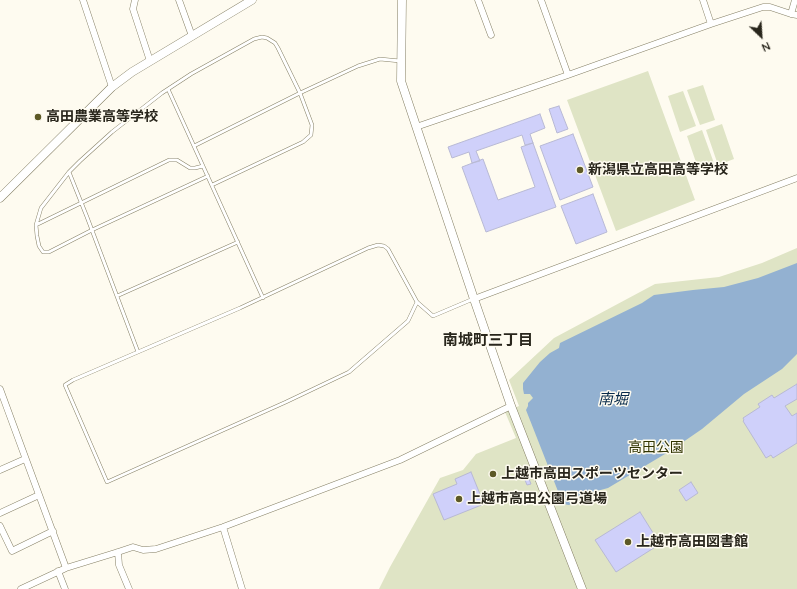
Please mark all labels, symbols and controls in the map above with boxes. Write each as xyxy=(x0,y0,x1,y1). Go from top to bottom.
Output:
north arrow xyxy=(741,16,781,56)
text: N xyxy=(759,39,773,55)
place label: 高田農業高等学校 xyxy=(46,109,158,125)
marker: 高田農業高等学校 xyxy=(33,112,43,122)
place label: 新潟県立高田高等学校 xyxy=(588,162,728,178)
marker: 新潟県立高田高等学校 xyxy=(575,165,585,175)
district label: 南城町三丁目 xyxy=(443,331,533,349)
water label: 南堀 xyxy=(598,390,628,408)
park label: 高田公園 xyxy=(628,440,684,456)
place label: 上越市高田スポーツセンター xyxy=(501,466,683,482)
marker: 上越市高田スポーツセンター xyxy=(488,469,498,479)
place label: 上越市高田公園弓道場 xyxy=(467,491,607,507)
marker: 上越市高田公園弓道場 xyxy=(454,494,464,504)
place label: 上越市高田図書館 xyxy=(636,534,748,550)
marker: 上越市高田図書館 xyxy=(623,537,633,547)

